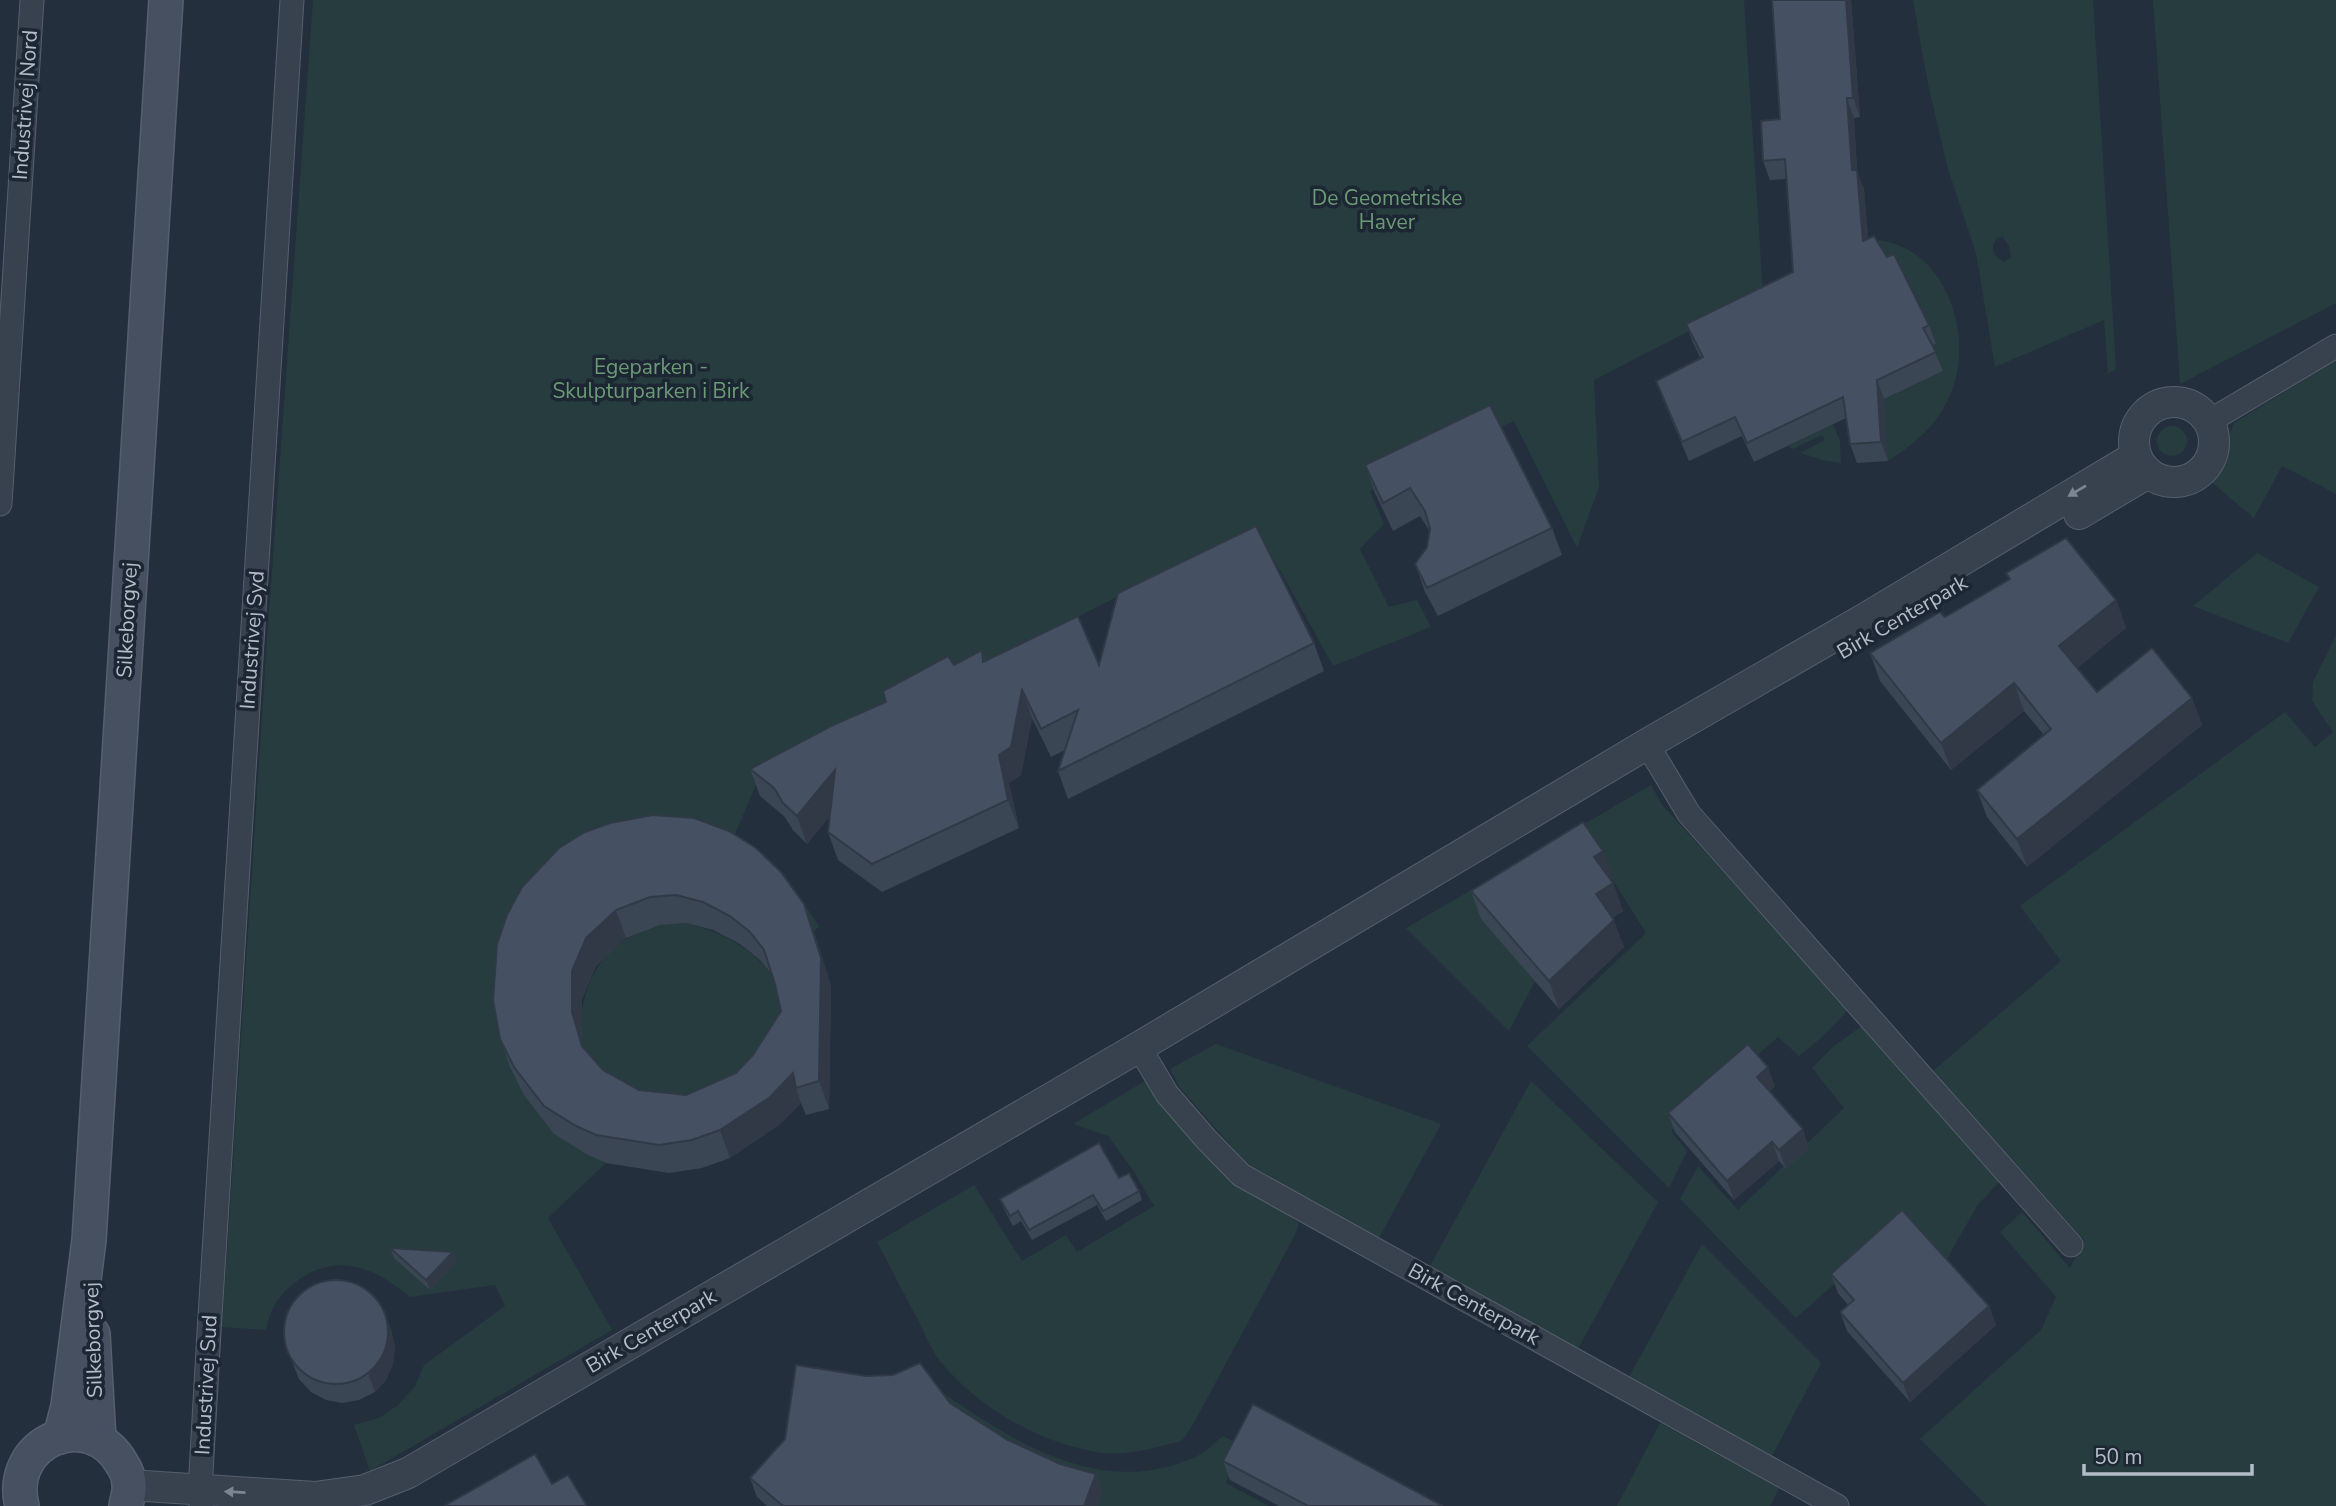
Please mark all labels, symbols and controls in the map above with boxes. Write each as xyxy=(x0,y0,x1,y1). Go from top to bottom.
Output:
street label: Industrivej Nord xyxy=(6,29,44,181)
park label: De Geometriske Haver xyxy=(1312,184,1462,236)
park label: Egeparken - Skulpturparken i Birk xyxy=(552,353,750,405)
one-way arrow xyxy=(2068,484,2087,497)
street label: Silkeborgvej xyxy=(110,561,144,679)
street label: Birk Centerpark xyxy=(1832,568,1973,666)
street label: Industrivej Syd xyxy=(233,570,271,710)
street label: Birk Centerpark xyxy=(1403,1256,1545,1352)
street label: Silkeborgvej xyxy=(77,1282,109,1398)
street label: Birk Centerpark xyxy=(581,1282,722,1380)
street label: Industrivej Sud xyxy=(188,1314,224,1456)
scale bar xyxy=(2084,1432,2252,1476)
text: 50 m xyxy=(2094,1443,2143,1471)
one-way arrow xyxy=(224,1487,246,1498)

